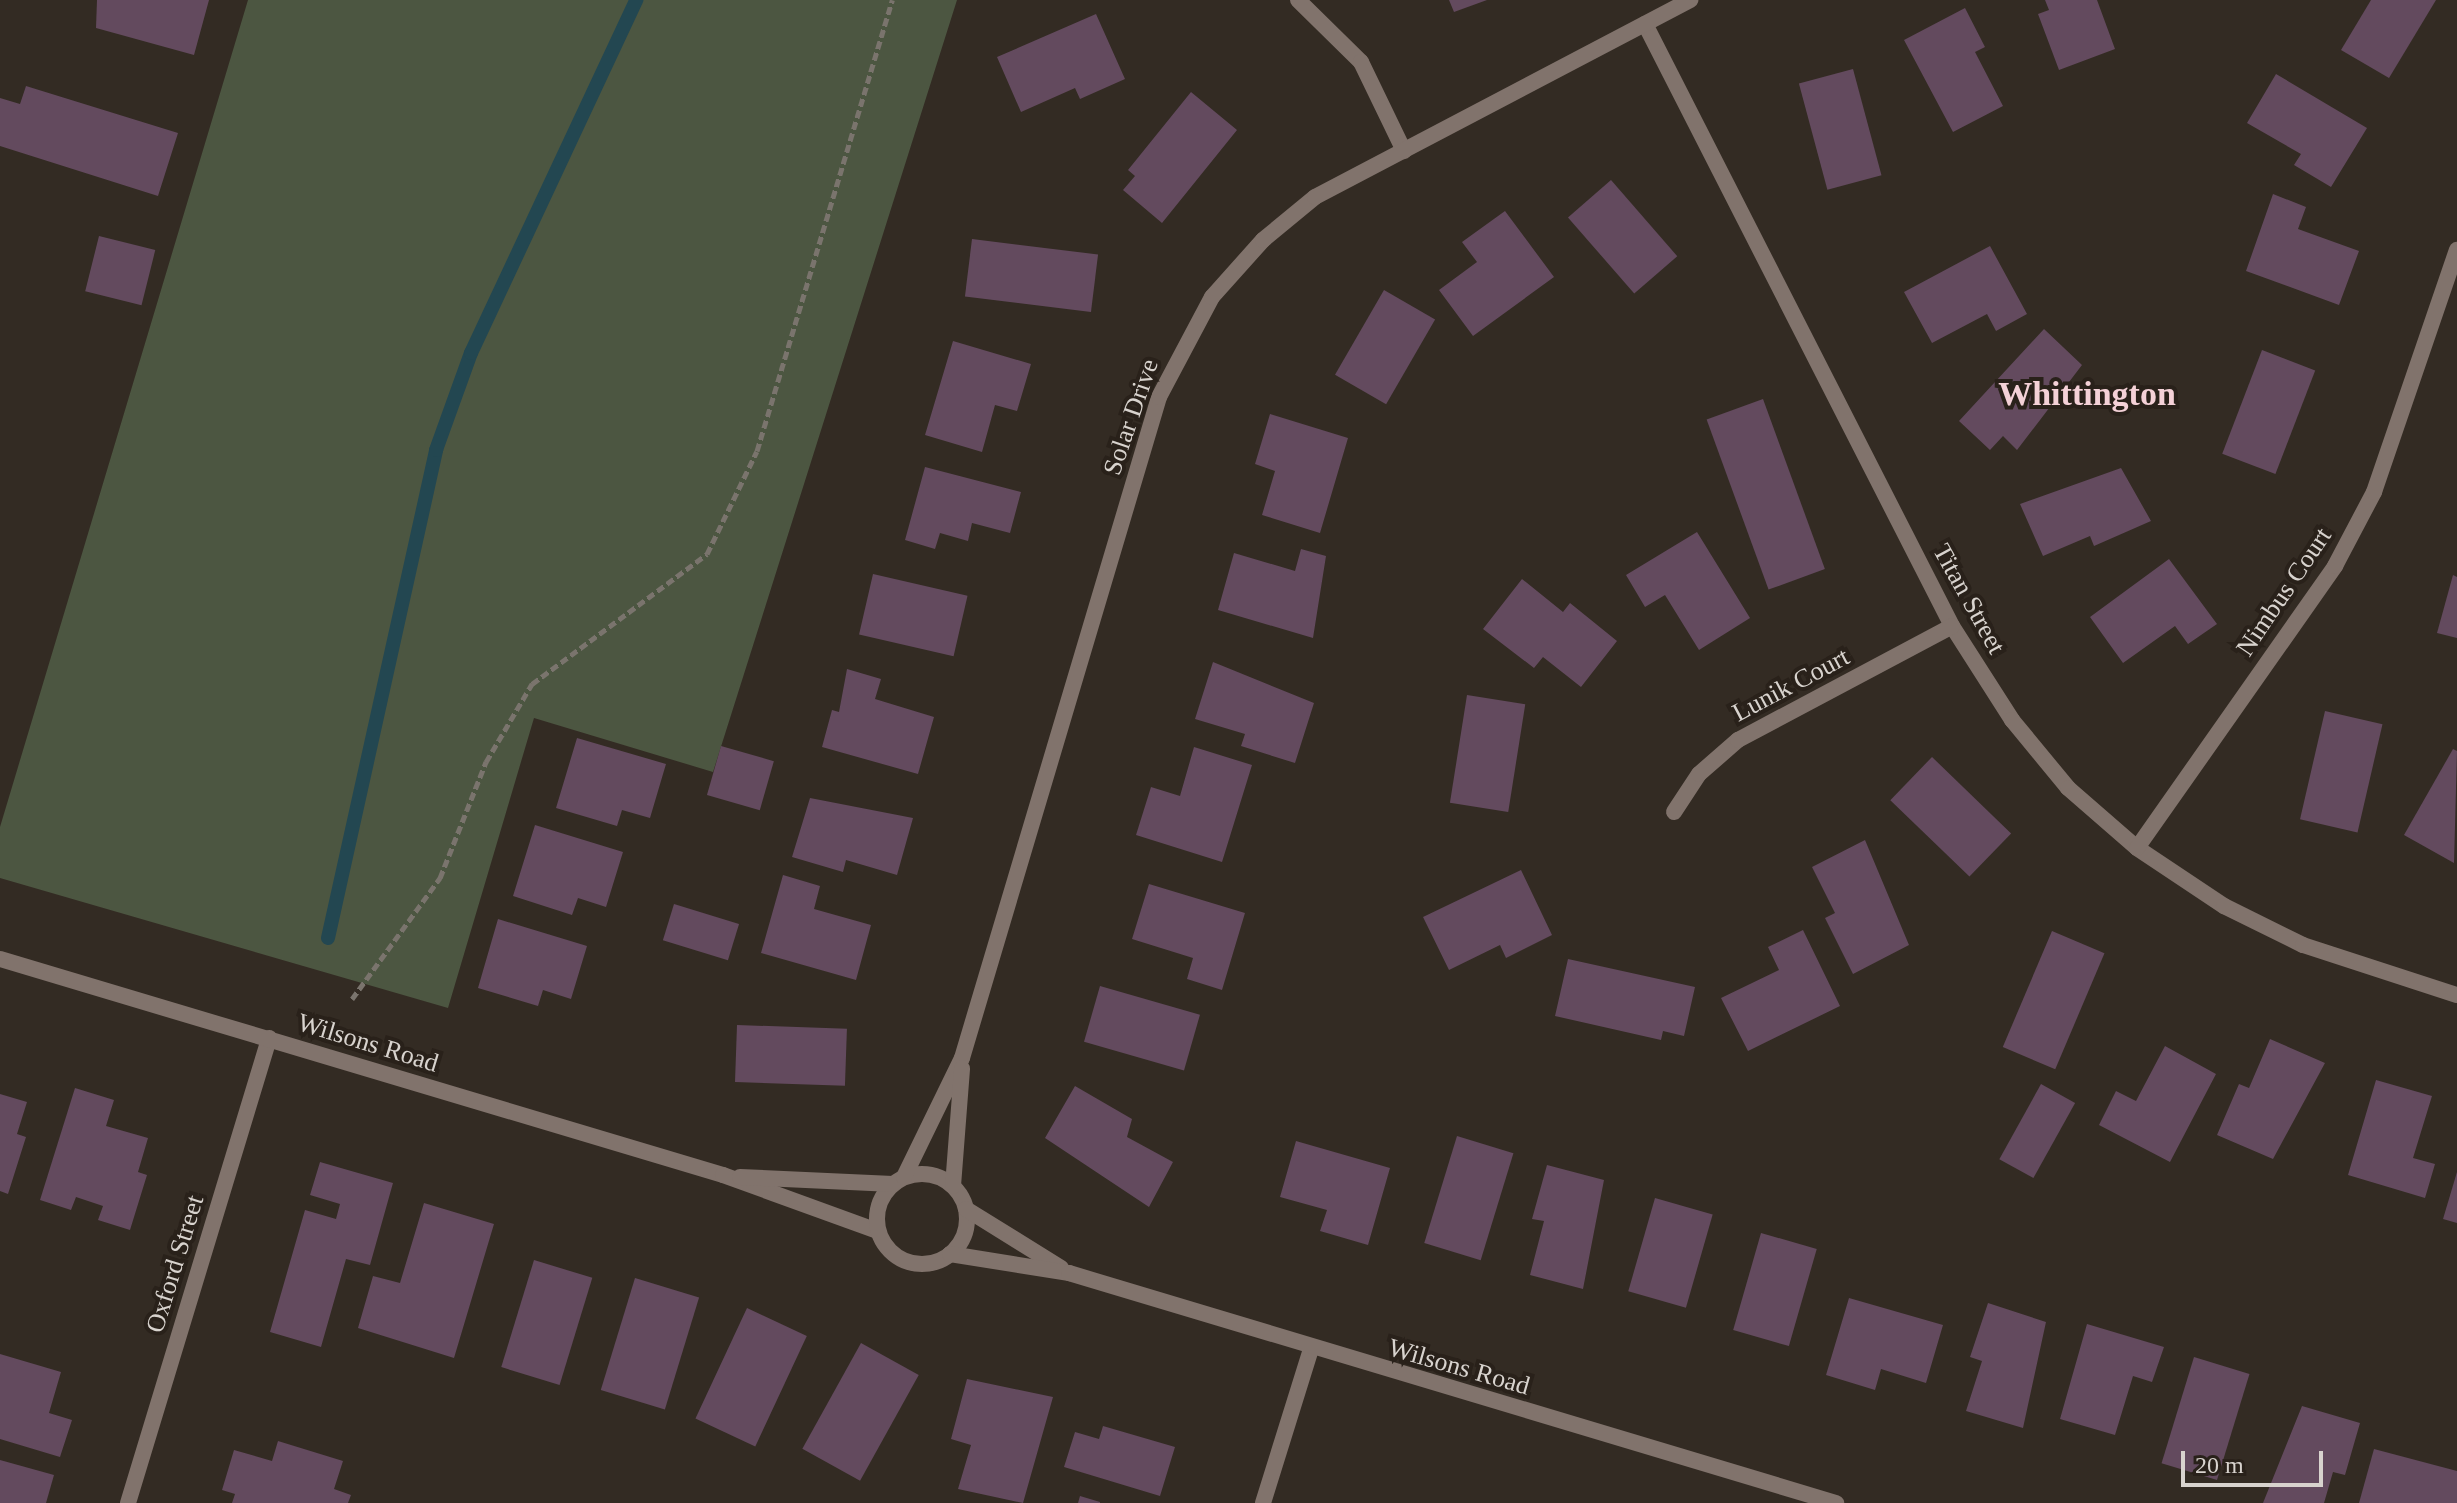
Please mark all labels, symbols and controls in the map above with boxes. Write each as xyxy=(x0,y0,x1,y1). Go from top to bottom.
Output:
street label: Solar Drive xyxy=(1097,355,1165,479)
district label: Whittington xyxy=(1998,374,2176,414)
street label: Nimbus Court xyxy=(2230,522,2338,662)
street label: Titan Street xyxy=(1926,538,2012,660)
street label: Lunik Court xyxy=(1727,641,1855,729)
street label: Wilsons Road xyxy=(294,1007,442,1079)
street label: Oxford Street xyxy=(139,1191,211,1337)
street label: Wilsons Road xyxy=(1385,1332,1533,1402)
scale bar xyxy=(2185,1435,2327,1485)
text: 20 m xyxy=(2195,1452,2244,1478)

